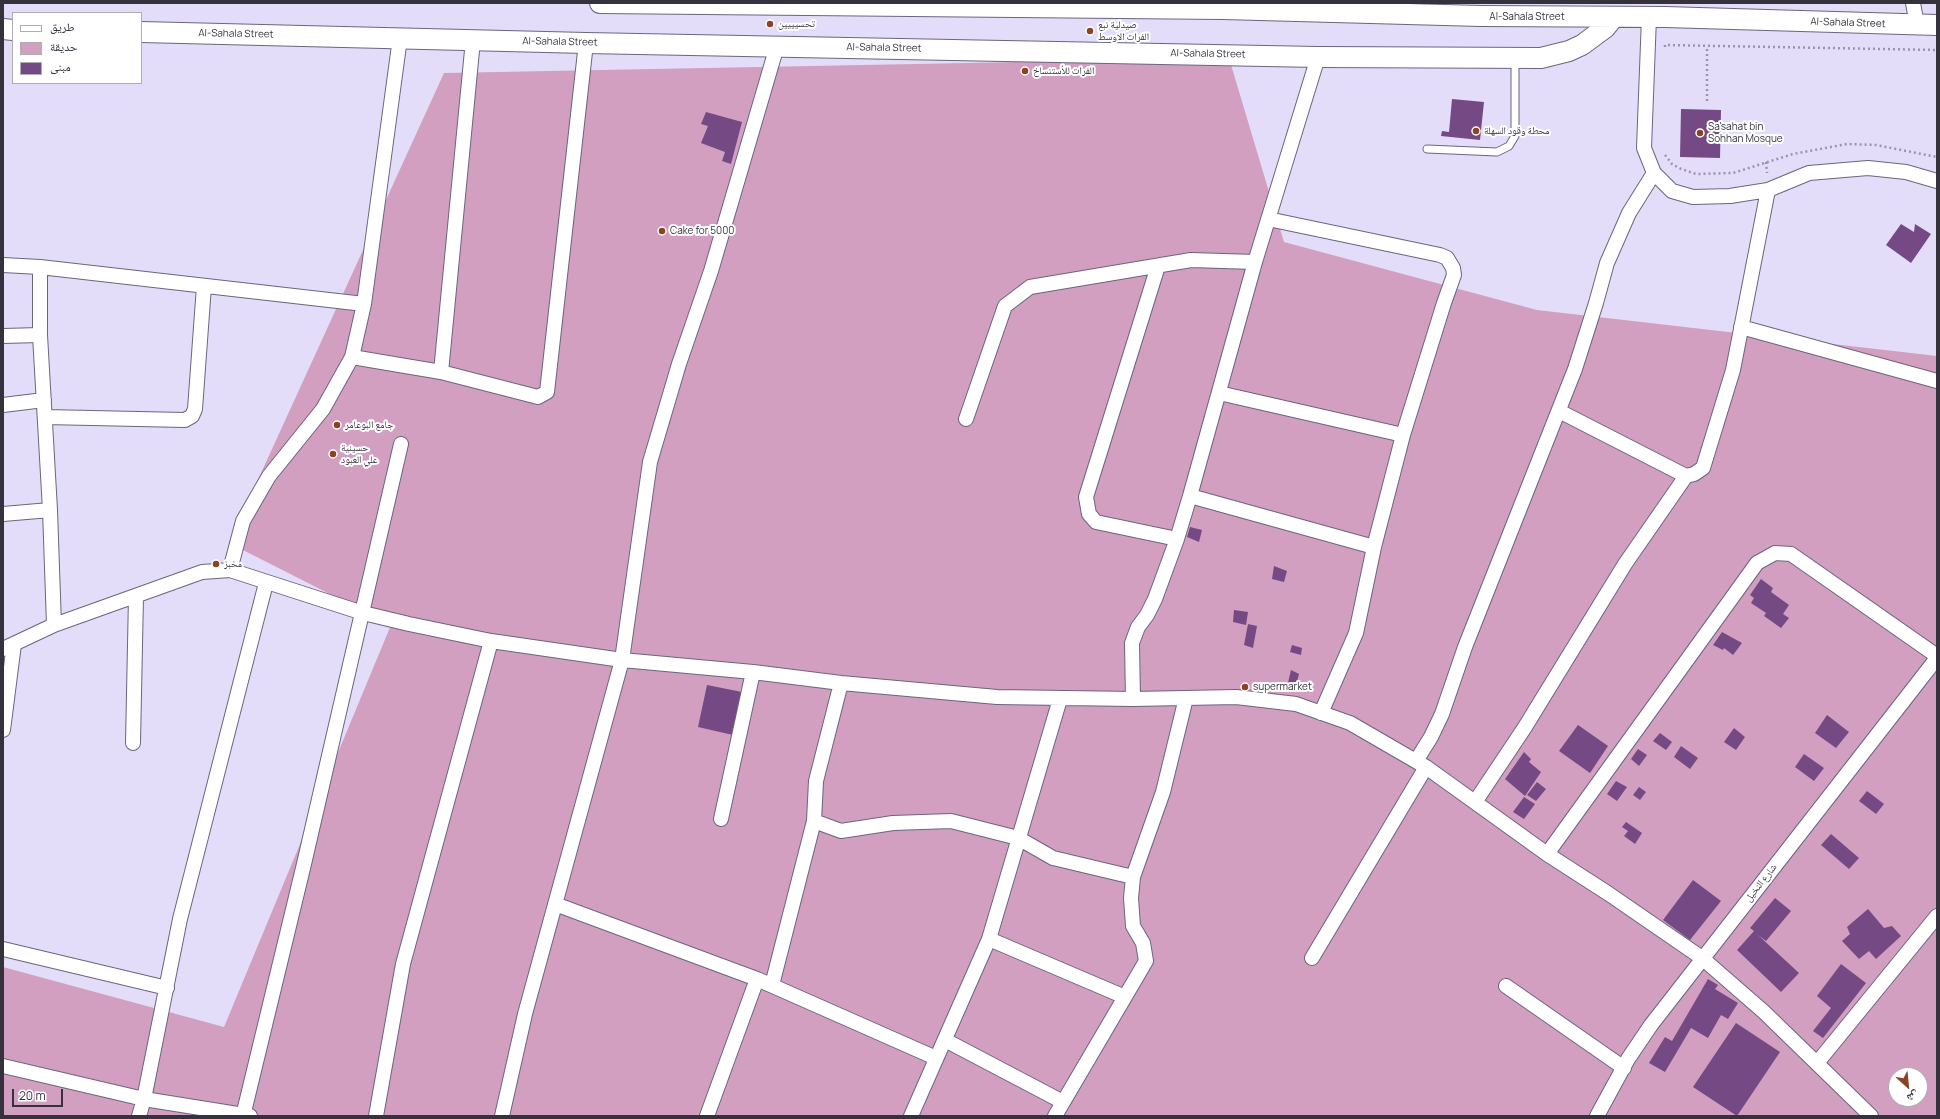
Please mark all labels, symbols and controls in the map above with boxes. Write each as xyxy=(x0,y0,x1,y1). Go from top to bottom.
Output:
street label: Al-Sahala Street xyxy=(1489,11,1565,23)
legend xyxy=(12,12,142,84)
street label: Al-Sahala Street xyxy=(1810,16,1886,30)
text: طريق xyxy=(50,18,75,35)
place label: تحسيييين xyxy=(778,18,815,30)
marker: تحسيييين xyxy=(765,19,775,29)
place label: صيدلية نبع الفرات الاوسط xyxy=(1098,19,1149,42)
marker: صيدلية نبع الفرات الاوسط xyxy=(1085,26,1095,36)
street label: Al-Sahala Street xyxy=(198,27,274,41)
street label: Al-Sahala Street xyxy=(522,35,598,49)
text: حديقة xyxy=(50,38,78,55)
street label: Al-Sahala Street xyxy=(846,41,922,55)
street label: Al-Sahala Street xyxy=(1170,47,1246,61)
text: مبنى xyxy=(50,58,71,75)
place label: الفرات للأستنساخ xyxy=(1033,65,1094,77)
marker: الفرات للأستنساخ xyxy=(1020,66,1030,76)
place label: Sa'sahat bin Sohhan Mosque xyxy=(1708,121,1783,144)
place label: محطة وقود السهلة xyxy=(1484,125,1550,137)
marker: محطة وقود السهلة xyxy=(1471,126,1481,136)
marker: Sa'sahat bin Sohhan Mosque xyxy=(1695,128,1705,138)
place label: Cake for 5000 xyxy=(670,225,734,237)
marker: Cake for 5000 xyxy=(657,226,667,236)
place label: جامع البوعامر xyxy=(345,419,393,431)
marker: جامع البوعامر xyxy=(332,420,342,430)
place label: حسينية علي العبود xyxy=(341,442,378,466)
marker: حسينية علي العبود xyxy=(328,449,338,459)
place label: مخبز xyxy=(224,558,242,570)
marker: مخبز xyxy=(211,559,221,569)
place label: supermarket xyxy=(1253,681,1312,693)
marker: supermarket xyxy=(1240,682,1250,692)
street label: شارع النخيل xyxy=(1743,862,1779,904)
north arrow xyxy=(1888,1067,1928,1107)
scale bar xyxy=(14,1081,65,1107)
text: 20 m xyxy=(19,1087,46,1104)
text: ش xyxy=(1905,1088,1922,1107)

